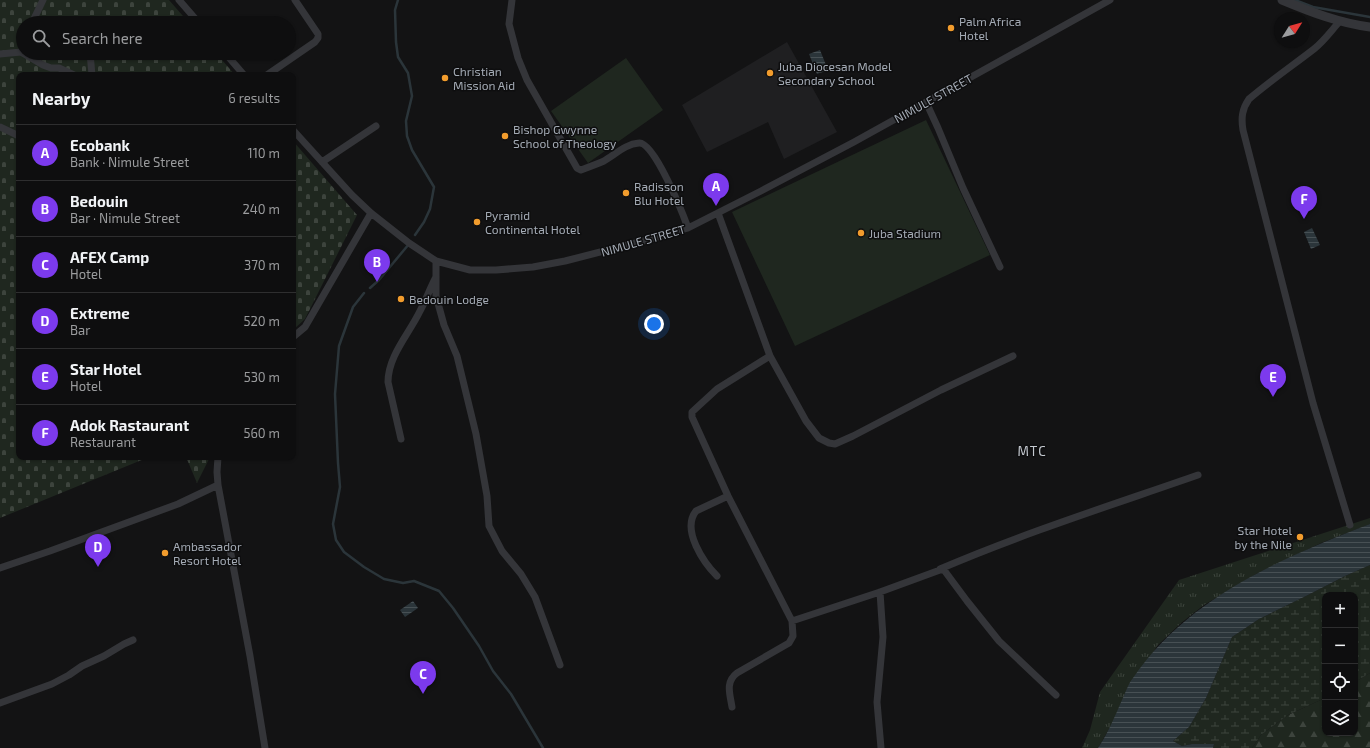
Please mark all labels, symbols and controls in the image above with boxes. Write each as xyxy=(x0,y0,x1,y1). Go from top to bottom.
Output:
north arrow xyxy=(1274,12,1310,48)
place label: Palm Africa Hotel xyxy=(959,14,1021,42)
search box xyxy=(16,16,296,60)
marker: Palm Africa Hotel xyxy=(946,23,956,33)
icon: search xyxy=(30,27,52,49)
text: Search here xyxy=(62,29,143,47)
place label: Juba Diocesan Model Secondary School xyxy=(778,59,892,87)
place label: Christian Mission Aid xyxy=(453,64,515,92)
marker: Juba Diocesan Model Secondary School xyxy=(765,68,775,78)
street label: NIMULE STREET xyxy=(891,71,975,125)
marker: Christian Mission Aid xyxy=(440,73,450,83)
text: Nearby xyxy=(32,88,90,108)
text: 6 results xyxy=(228,90,280,106)
place label: Bishop Gwynne School of Theology xyxy=(513,122,617,150)
marker: Bishop Gwynne School of Theology xyxy=(500,131,510,141)
text: Ecobank xyxy=(70,136,130,154)
text: A xyxy=(41,145,49,161)
text: 110 m xyxy=(248,145,280,161)
text: Bank · Nimule Street xyxy=(70,154,189,170)
pin: A xyxy=(703,173,729,206)
place label: Radisson Blu Hotel xyxy=(634,179,684,207)
pin: F xyxy=(1291,186,1317,219)
marker: Radisson Blu Hotel xyxy=(621,188,631,198)
text: Bedouin xyxy=(70,192,128,210)
text: B xyxy=(41,201,49,217)
text: 240 m xyxy=(243,201,280,217)
place label: Pyramid Continental Hotel xyxy=(485,208,581,236)
text: Bar · Nimule Street xyxy=(70,210,180,226)
marker: Pyramid Continental Hotel xyxy=(472,217,482,227)
street label: NIMULE STREET xyxy=(599,221,687,259)
place label: Juba Stadium xyxy=(869,226,941,240)
marker: Juba Stadium xyxy=(856,228,866,238)
text: AFEX Camp xyxy=(70,248,149,266)
pin: B xyxy=(364,249,390,282)
text: C xyxy=(41,257,49,273)
text: 370 m xyxy=(244,257,280,273)
text: Hotel xyxy=(70,266,102,282)
place label: Bedouin Lodge xyxy=(409,292,489,306)
marker: Bedouin Lodge xyxy=(396,294,406,304)
text: Extreme xyxy=(70,304,130,322)
text: D xyxy=(41,313,49,329)
text: 520 m xyxy=(244,313,280,329)
your location xyxy=(644,314,664,334)
text: Bar xyxy=(70,322,90,338)
text: Star Hotel xyxy=(70,360,142,378)
pin: E xyxy=(1260,364,1286,397)
text: E xyxy=(41,369,49,385)
text: 530 m xyxy=(244,369,280,385)
text: Hotel xyxy=(70,378,102,394)
text: Adok Rastaurant xyxy=(70,416,189,434)
text: F xyxy=(41,425,49,441)
text: 560 m xyxy=(243,425,280,441)
text: Restaurant xyxy=(70,434,136,450)
district label: MTC xyxy=(1017,443,1047,459)
place label: Star Hotel by the Nile xyxy=(1235,523,1292,551)
marker: Star Hotel by the Nile xyxy=(1295,532,1305,542)
pin: D xyxy=(85,534,111,567)
place label: Ambassador Resort Hotel xyxy=(173,539,242,567)
marker: Ambassador Resort Hotel xyxy=(160,548,170,558)
map controls xyxy=(1322,592,1358,736)
button: + xyxy=(1322,592,1358,628)
button: − xyxy=(1322,628,1358,664)
pin: C xyxy=(410,661,436,694)
button: locate xyxy=(1322,664,1358,700)
button: layers xyxy=(1322,700,1358,736)

